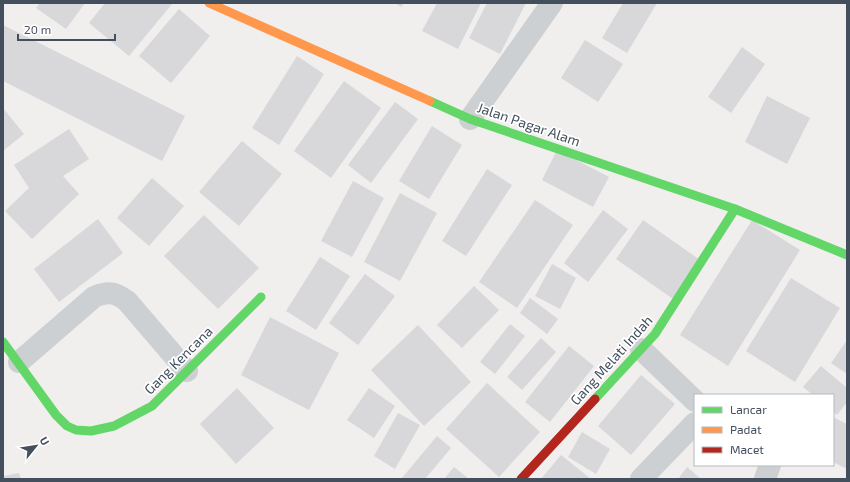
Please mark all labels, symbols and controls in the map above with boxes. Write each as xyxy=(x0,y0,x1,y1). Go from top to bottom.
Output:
scale bar xyxy=(18,16,115,42)
text: 20 m xyxy=(24,22,51,36)
street label: Jalan Pagar Alam xyxy=(475,98,583,150)
street label: Gang Melati Indah xyxy=(566,312,656,408)
street label: Gang Kencana xyxy=(140,322,216,398)
legend xyxy=(694,394,834,466)
text: Lancar xyxy=(730,402,767,416)
text: Padat xyxy=(730,422,762,436)
north arrow xyxy=(16,426,56,466)
text: U xyxy=(38,434,53,447)
text: Macet xyxy=(730,442,764,456)

